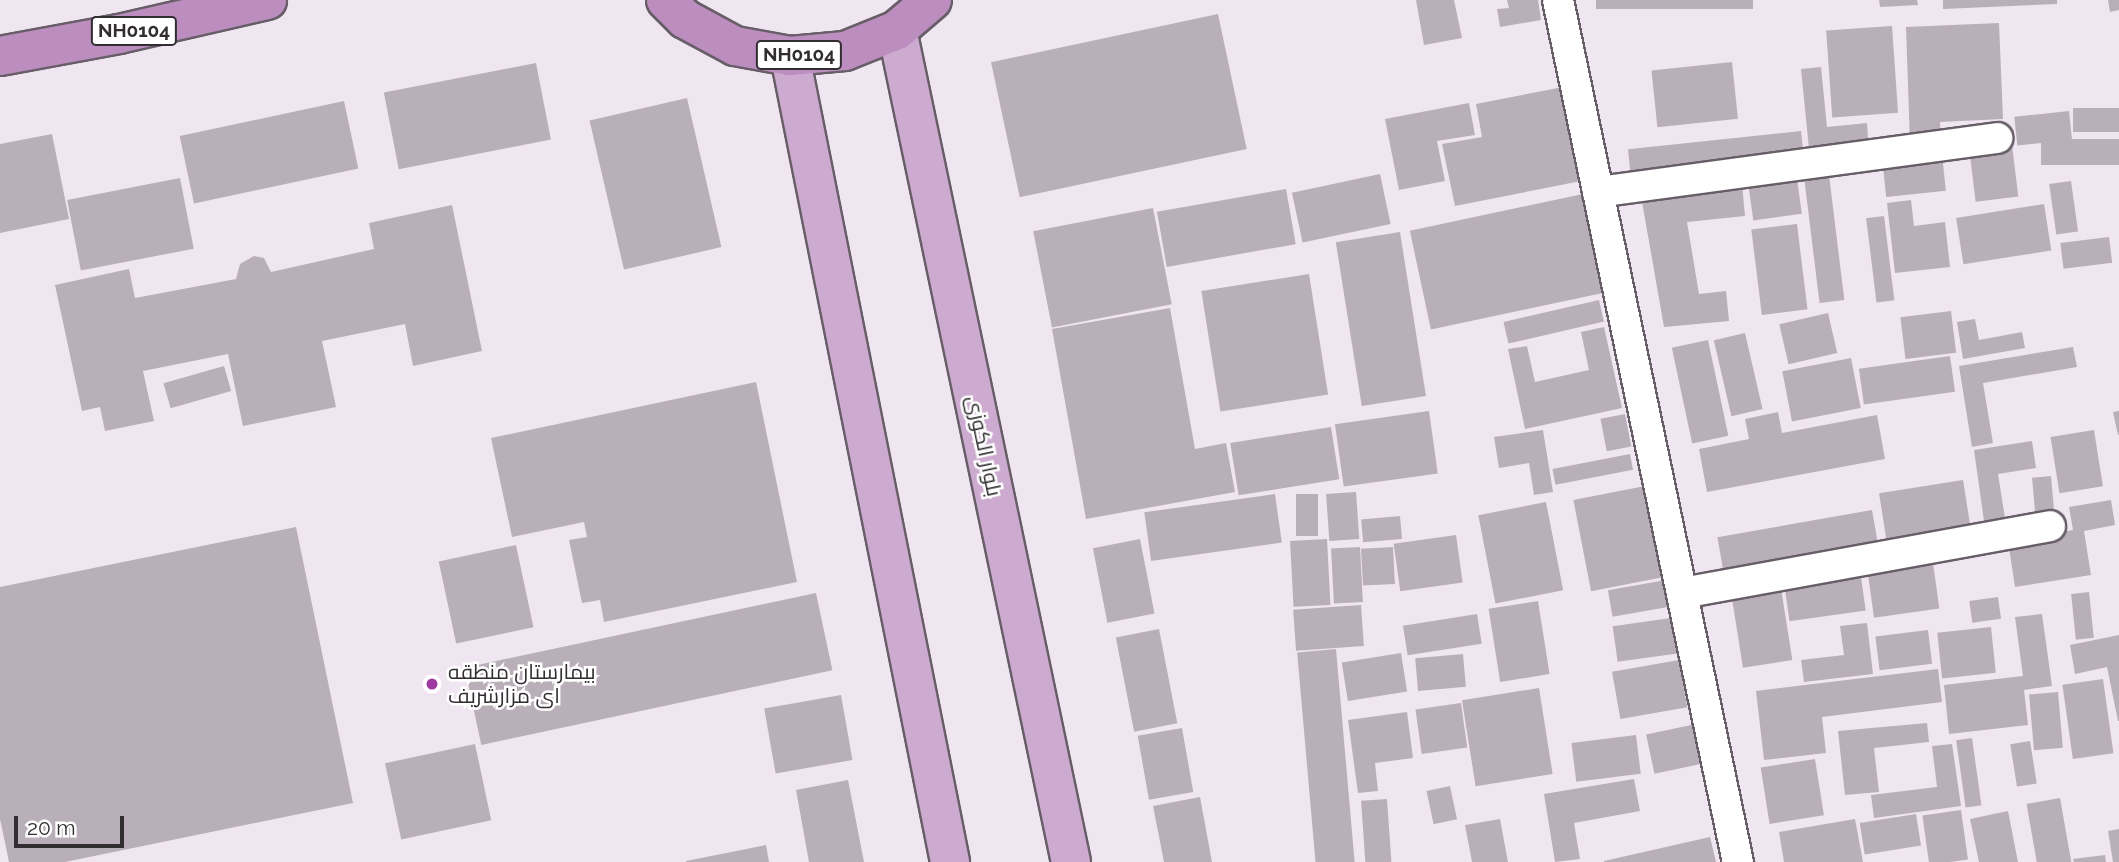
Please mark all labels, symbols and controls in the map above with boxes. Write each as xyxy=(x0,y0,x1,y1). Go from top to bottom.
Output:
road number: NH0104 xyxy=(90,16,178,46)
road number: NH0104 xyxy=(755,40,843,70)
street label: بلوار الکوزی xyxy=(961,393,1007,499)
place label: بیمارستان منطقه ای مزارشریف xyxy=(448,659,596,709)
marker: بیمارستان منطقه ای مزارشریف xyxy=(422,674,442,694)
scale bar xyxy=(18,802,128,846)
text: 20 m xyxy=(27,815,75,840)

